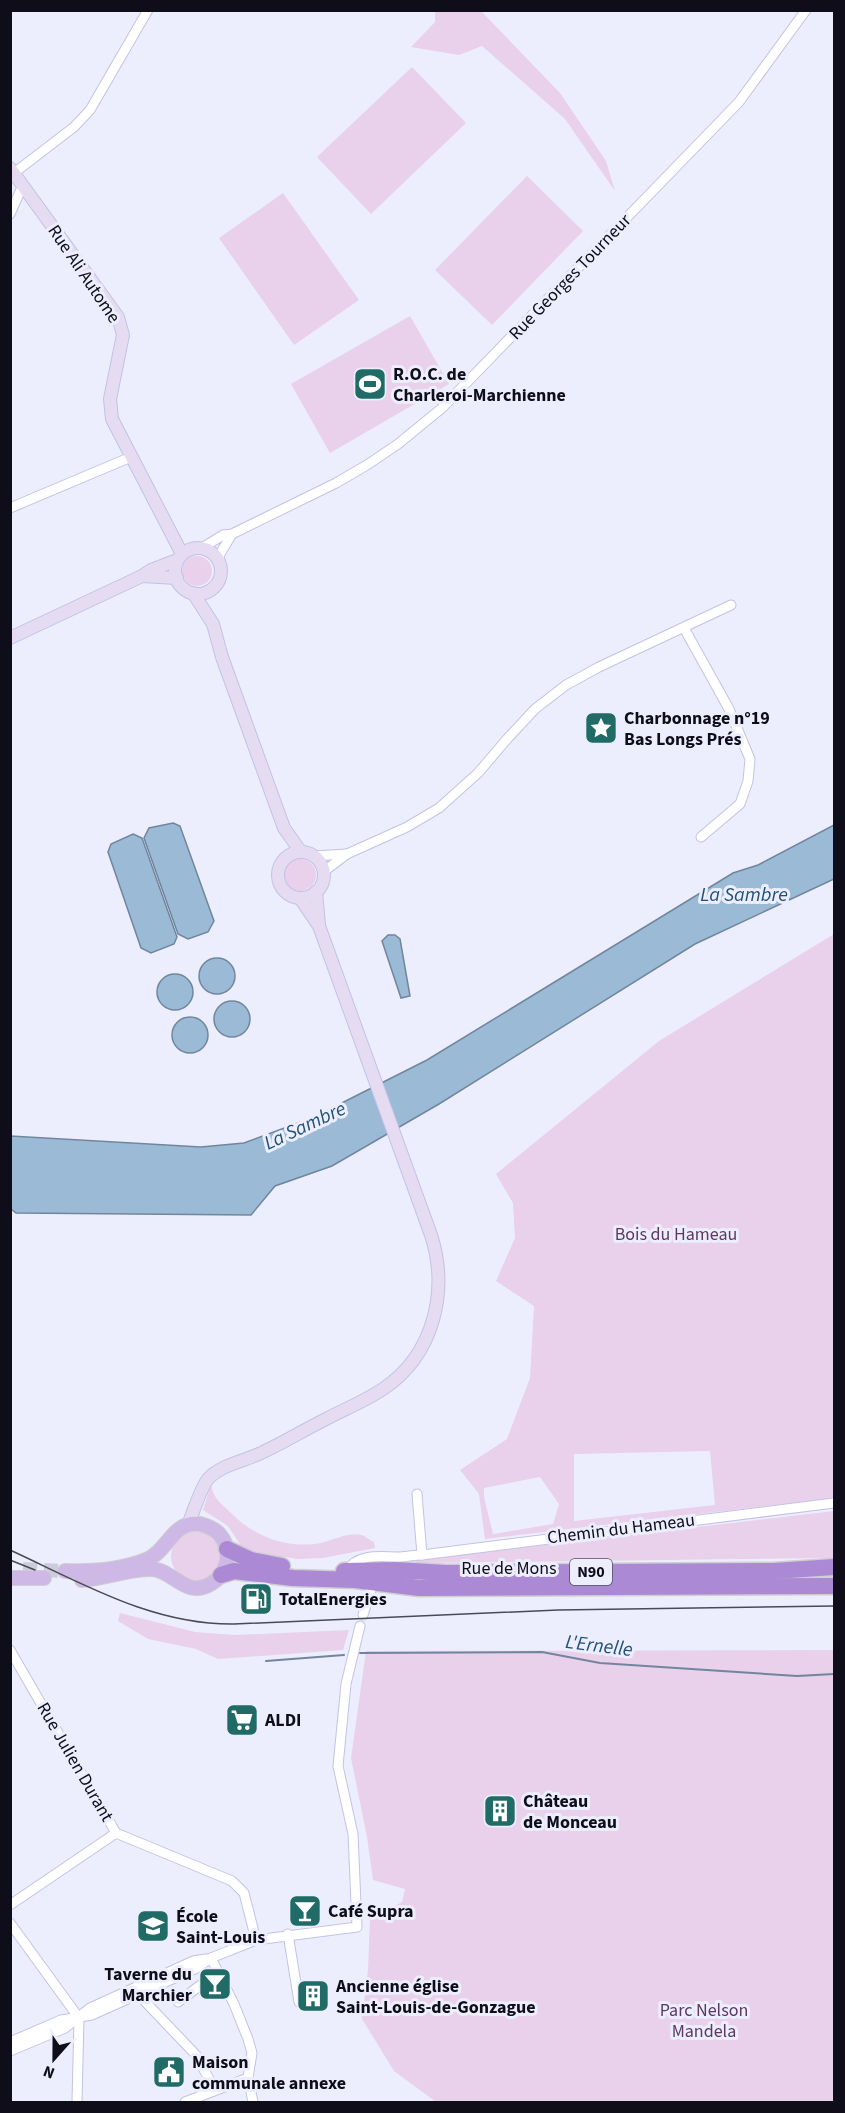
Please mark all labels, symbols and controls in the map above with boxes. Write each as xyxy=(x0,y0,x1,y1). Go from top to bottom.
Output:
street label: Rue Georges Tourneur xyxy=(503,208,637,346)
street label: Rue Ali Autome xyxy=(42,220,126,328)
place label: R.O.C. de Charleroi-Marchienne xyxy=(393,362,566,408)
sports icon: R.O.C. de Charleroi-Marchienne xyxy=(352,366,388,402)
place label: Charbonnage n°19 Bas Longs Prés xyxy=(624,706,770,752)
place icon: Charbonnage n°19 Bas Longs Prés xyxy=(583,710,619,746)
water label: La Sambre xyxy=(700,881,788,909)
water label: La Sambre xyxy=(259,1095,351,1157)
park label: Bois du Hameau xyxy=(615,1222,737,1247)
street label: Chemin du Hameau xyxy=(546,1508,696,1550)
street label: Rue de Mons xyxy=(461,1556,557,1581)
road number: N90 xyxy=(570,1559,612,1585)
fuel station icon: TotalEnergies xyxy=(238,1581,274,1617)
place label: TotalEnergies xyxy=(279,1587,387,1612)
water label: L'Ernelle xyxy=(564,1628,634,1664)
street label: Rue Julien Durant xyxy=(31,1698,119,1826)
supermarket icon: ALDI xyxy=(224,1702,260,1738)
place label: ALDI xyxy=(264,1708,302,1733)
place label: Château de Monceau xyxy=(523,1789,617,1835)
building icon: Château de Monceau xyxy=(482,1793,518,1829)
bar icon: Café Supra xyxy=(287,1893,323,1929)
place label: Café Supra xyxy=(328,1899,414,1924)
place label: École Saint-Louis xyxy=(176,1904,265,1950)
school or university icon: École Saint-Louis xyxy=(135,1908,171,1944)
place label: Taverne du Marchier xyxy=(104,1962,193,2008)
bar icon: Taverne du Marchier xyxy=(197,1966,233,2002)
place label: Ancienne église Saint-Louis-de-Gonzague xyxy=(335,1974,536,2020)
building icon: Ancienne église Saint-Louis-de-Gonzague xyxy=(295,1978,331,2014)
park label: Parc Nelson Mandela xyxy=(660,1998,748,2044)
north arrow xyxy=(24,2029,84,2089)
place label: Maison communale annexe xyxy=(192,2050,346,2096)
public building icon: Maison communale annexe xyxy=(151,2054,187,2090)
text: N xyxy=(40,2060,58,2084)

